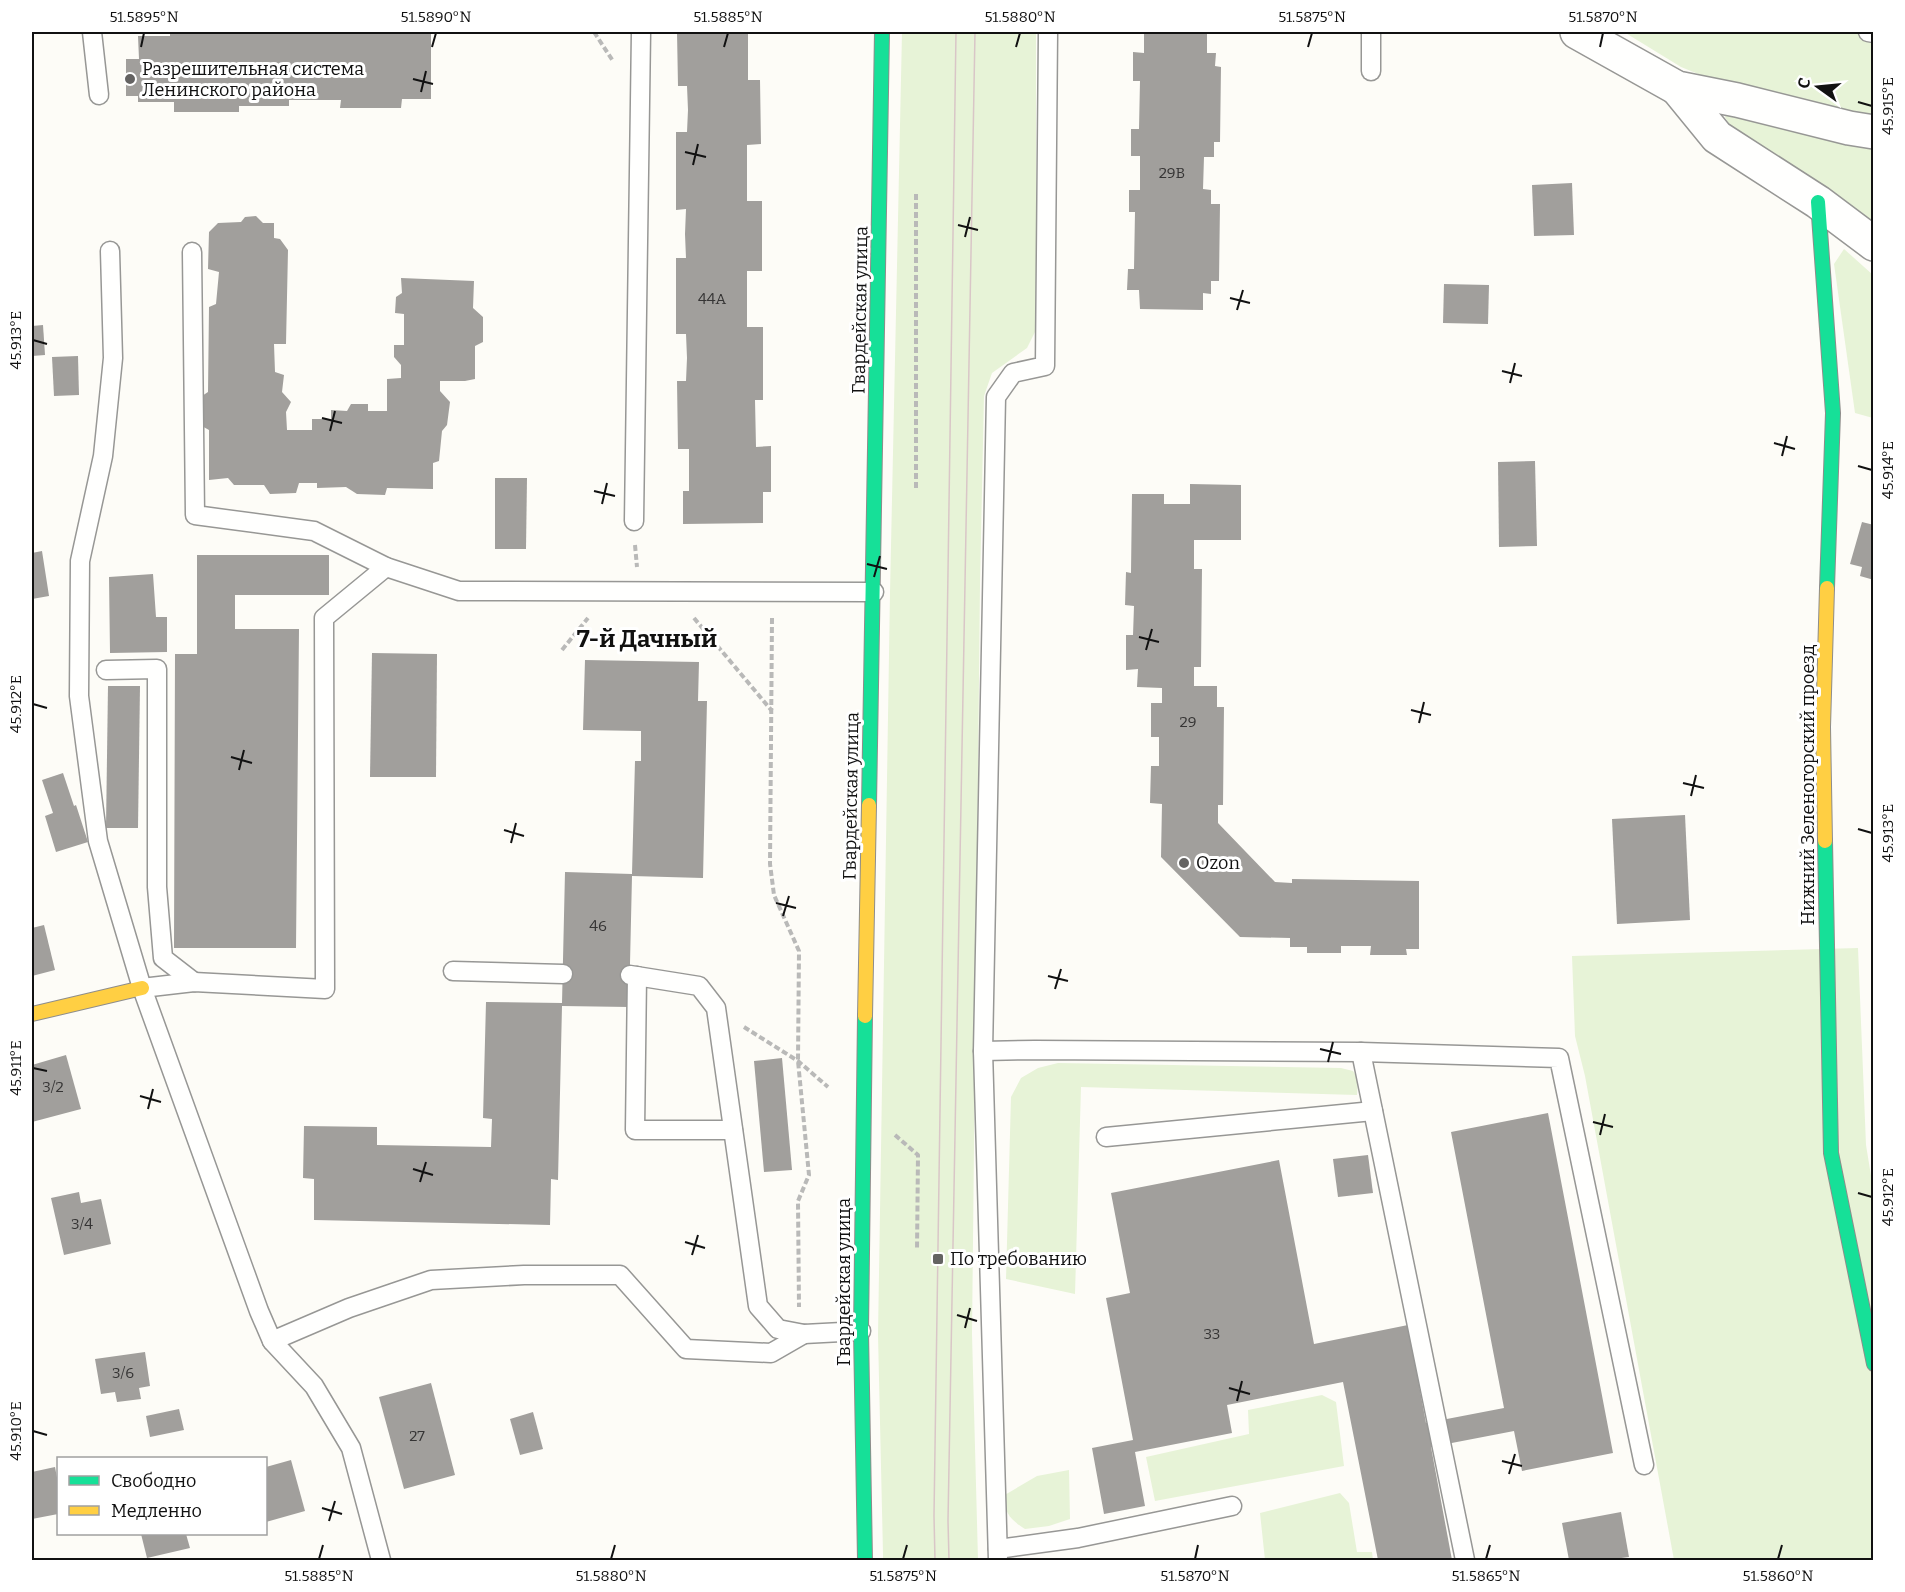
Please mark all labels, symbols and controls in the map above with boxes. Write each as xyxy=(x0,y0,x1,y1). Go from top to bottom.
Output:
text: 51.5895°N xyxy=(109,8,179,26)
text: 51.5890°N xyxy=(401,8,472,26)
text: 51.5885°N xyxy=(693,8,763,26)
text: 51.5880°N xyxy=(984,8,1056,26)
text: 51.5875°N xyxy=(1278,8,1346,26)
text: 51.5870°N xyxy=(1568,8,1638,26)
north arrow xyxy=(1788,57,1848,117)
place label: Разрешительная система Ленинского района xyxy=(142,58,364,101)
marker: Разрешительная система Ленинского района xyxy=(123,72,137,86)
text: С xyxy=(1794,76,1814,91)
text: 45.915°E xyxy=(1879,77,1897,135)
house number: 29В xyxy=(1159,164,1185,182)
street label: Гвардейская улица xyxy=(848,226,872,394)
house number: 44А xyxy=(698,290,726,308)
text: 45.913°E xyxy=(7,311,25,369)
text: 45.914°E xyxy=(1879,441,1897,499)
district label: 7-й Дачный xyxy=(577,625,717,653)
street label: Нижний Зеленогорский проезд xyxy=(1797,645,1819,925)
text: 45.912°E xyxy=(7,675,25,733)
street label: Гвардейская улица xyxy=(839,712,863,880)
house number: 29 xyxy=(1180,713,1196,731)
text: 45.913°E xyxy=(1879,804,1897,862)
place label: Ozon xyxy=(1196,852,1240,874)
marker: Ozon xyxy=(1177,856,1191,870)
house number: 46 xyxy=(589,917,607,935)
text: 45.911°E xyxy=(7,1040,25,1096)
house number: 3/2 xyxy=(42,1078,64,1096)
text: 45.912°E xyxy=(1879,1168,1897,1226)
street label: Гвардейская улица xyxy=(833,1198,855,1366)
house number: 3/4 xyxy=(71,1215,93,1233)
place label: По требованию xyxy=(950,1248,1087,1270)
marker: По требованию xyxy=(931,1252,945,1266)
house number: 33 xyxy=(1204,1325,1220,1343)
house number: 3/6 xyxy=(112,1364,134,1382)
text: 45.910°E xyxy=(7,1401,25,1461)
house number: 27 xyxy=(409,1427,425,1445)
legend xyxy=(57,1457,267,1535)
text: Свободно xyxy=(111,1470,196,1492)
text: Медленно xyxy=(111,1500,202,1522)
text: 51.5885°N xyxy=(284,1567,354,1585)
text: 51.5880°N xyxy=(575,1567,647,1585)
text: 51.5875°N xyxy=(869,1567,937,1585)
text: 51.5870°N xyxy=(1160,1567,1230,1585)
text: 51.5865°N xyxy=(1452,1567,1521,1585)
text: 51.5860°N xyxy=(1743,1567,1814,1585)

